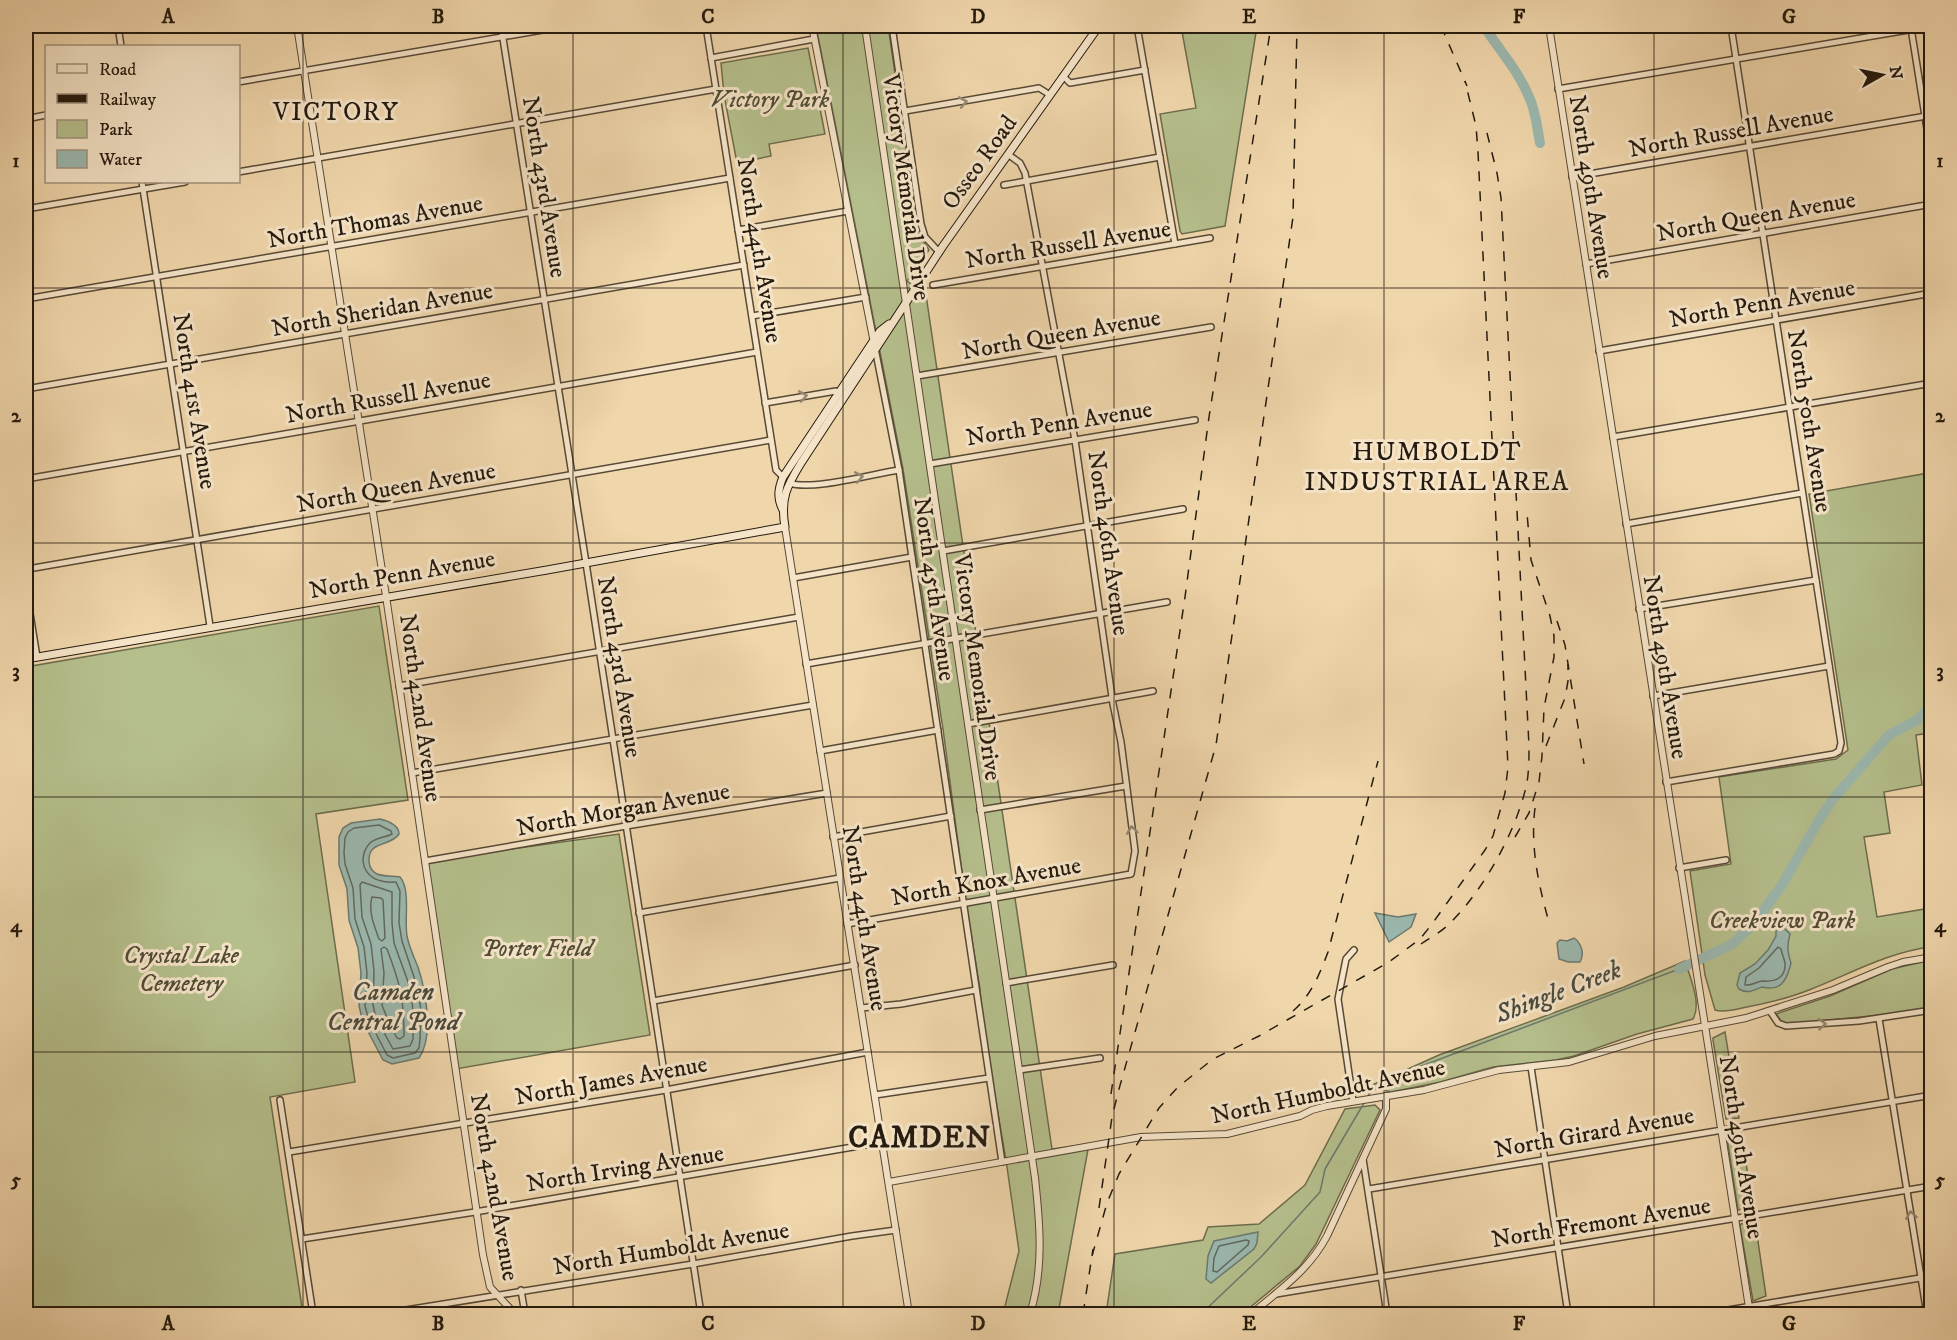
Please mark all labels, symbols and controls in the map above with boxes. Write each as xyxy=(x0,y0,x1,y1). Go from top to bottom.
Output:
text: A xyxy=(161,5,176,30)
text: B xyxy=(432,5,444,30)
text: C xyxy=(701,5,715,30)
text: D xyxy=(971,5,986,30)
text: E xyxy=(1242,5,1256,30)
text: F xyxy=(1513,5,1526,30)
text: G xyxy=(1782,5,1796,30)
legend xyxy=(45,45,240,183)
north arrow xyxy=(1852,45,1912,105)
text: Road xyxy=(99,59,136,81)
text: N xyxy=(1885,65,1907,81)
street label: Victory Memorial Drive xyxy=(875,71,937,302)
park label: Victory Park xyxy=(711,85,829,115)
text: Railway xyxy=(99,89,157,111)
street label: North 49th Avenue xyxy=(1562,93,1620,281)
street label: North 43rd Avenue xyxy=(515,94,573,280)
district label: VICTORY xyxy=(272,96,399,129)
one-way arrow xyxy=(958,96,967,108)
street label: North Russell Avenue xyxy=(1626,99,1836,165)
street label: Osseo Road xyxy=(935,109,1024,216)
text: Park xyxy=(99,119,133,141)
text: 1 xyxy=(12,149,20,174)
text: Water xyxy=(98,149,142,171)
text: 1 xyxy=(1936,149,1944,174)
street label: North 44th Avenue xyxy=(730,155,788,345)
street label: North Queen Avenue xyxy=(1654,185,1858,249)
street label: North Thomas Avenue xyxy=(265,188,485,256)
street label: North Russell Avenue xyxy=(963,214,1173,276)
street label: North Penn Avenue xyxy=(1667,273,1857,335)
street label: North Sheridan Avenue xyxy=(269,276,495,344)
street label: North Queen Avenue xyxy=(959,303,1163,367)
street label: North 41st Avenue xyxy=(165,311,223,491)
street label: North 50th Avenue xyxy=(1780,328,1838,515)
street label: North Russell Avenue xyxy=(283,365,493,431)
one-way arrow xyxy=(798,391,807,403)
street label: North Penn Avenue xyxy=(964,394,1154,454)
text: 2 xyxy=(11,404,22,429)
text: 2 xyxy=(1935,404,1946,429)
district label: HUMBOLDT INDUSTRIAL AREA xyxy=(1305,436,1569,499)
street label: North 46th Avenue xyxy=(1080,449,1136,637)
street label: North Queen Avenue xyxy=(294,456,498,520)
one-way arrow xyxy=(853,471,863,484)
street label: North 45th Avenue xyxy=(906,495,962,683)
street label: North Penn Avenue xyxy=(307,544,497,606)
street label: Victory Memorial Drive xyxy=(946,551,1008,782)
street label: North 49th Avenue xyxy=(1636,573,1694,761)
street label: North 43rd Avenue xyxy=(590,574,648,760)
street label: North 42nd Avenue xyxy=(392,612,448,804)
text: 3 xyxy=(12,659,20,684)
text: 3 xyxy=(1936,659,1944,684)
street label: North Morgan Avenue xyxy=(514,776,732,844)
street label: North 44th Avenue xyxy=(835,823,893,1013)
one-way arrow xyxy=(1126,825,1139,835)
street label: North Knox Avenue xyxy=(889,851,1084,913)
park label: Creekview Park xyxy=(1709,906,1855,936)
text: 4 xyxy=(10,914,23,939)
text: 4 xyxy=(1934,914,1947,939)
park label: Porter Field xyxy=(482,934,596,964)
park label: Crystal Lake Cemetery xyxy=(123,941,240,999)
water label: Shingle Creek xyxy=(1490,953,1626,1032)
water label: Camden Central Pond xyxy=(327,976,463,1039)
one-way arrow xyxy=(1817,1017,1826,1030)
street label: North James Avenue xyxy=(513,1049,710,1113)
street label: North Humboldt Avenue xyxy=(1208,1053,1448,1131)
street label: North 49th Avenue xyxy=(1712,1053,1770,1241)
street label: North 42nd Avenue xyxy=(463,1091,525,1283)
street label: North Girard Avenue xyxy=(1492,1101,1697,1165)
district label: CAMDEN xyxy=(848,1120,992,1157)
street label: North Irving Avenue xyxy=(524,1139,726,1199)
text: 5 xyxy=(10,1168,21,1193)
text: 5 xyxy=(1934,1168,1945,1193)
street label: North Fremont Avenue xyxy=(1489,1191,1713,1255)
one-way arrow xyxy=(1905,1211,1918,1221)
street label: North Humboldt Avenue xyxy=(551,1216,791,1282)
text: A xyxy=(161,1312,176,1337)
text: B xyxy=(432,1312,444,1337)
text: C xyxy=(701,1312,715,1337)
text: D xyxy=(971,1312,986,1337)
text: E xyxy=(1242,1312,1256,1337)
text: F xyxy=(1513,1312,1526,1337)
text: G xyxy=(1782,1312,1796,1337)

